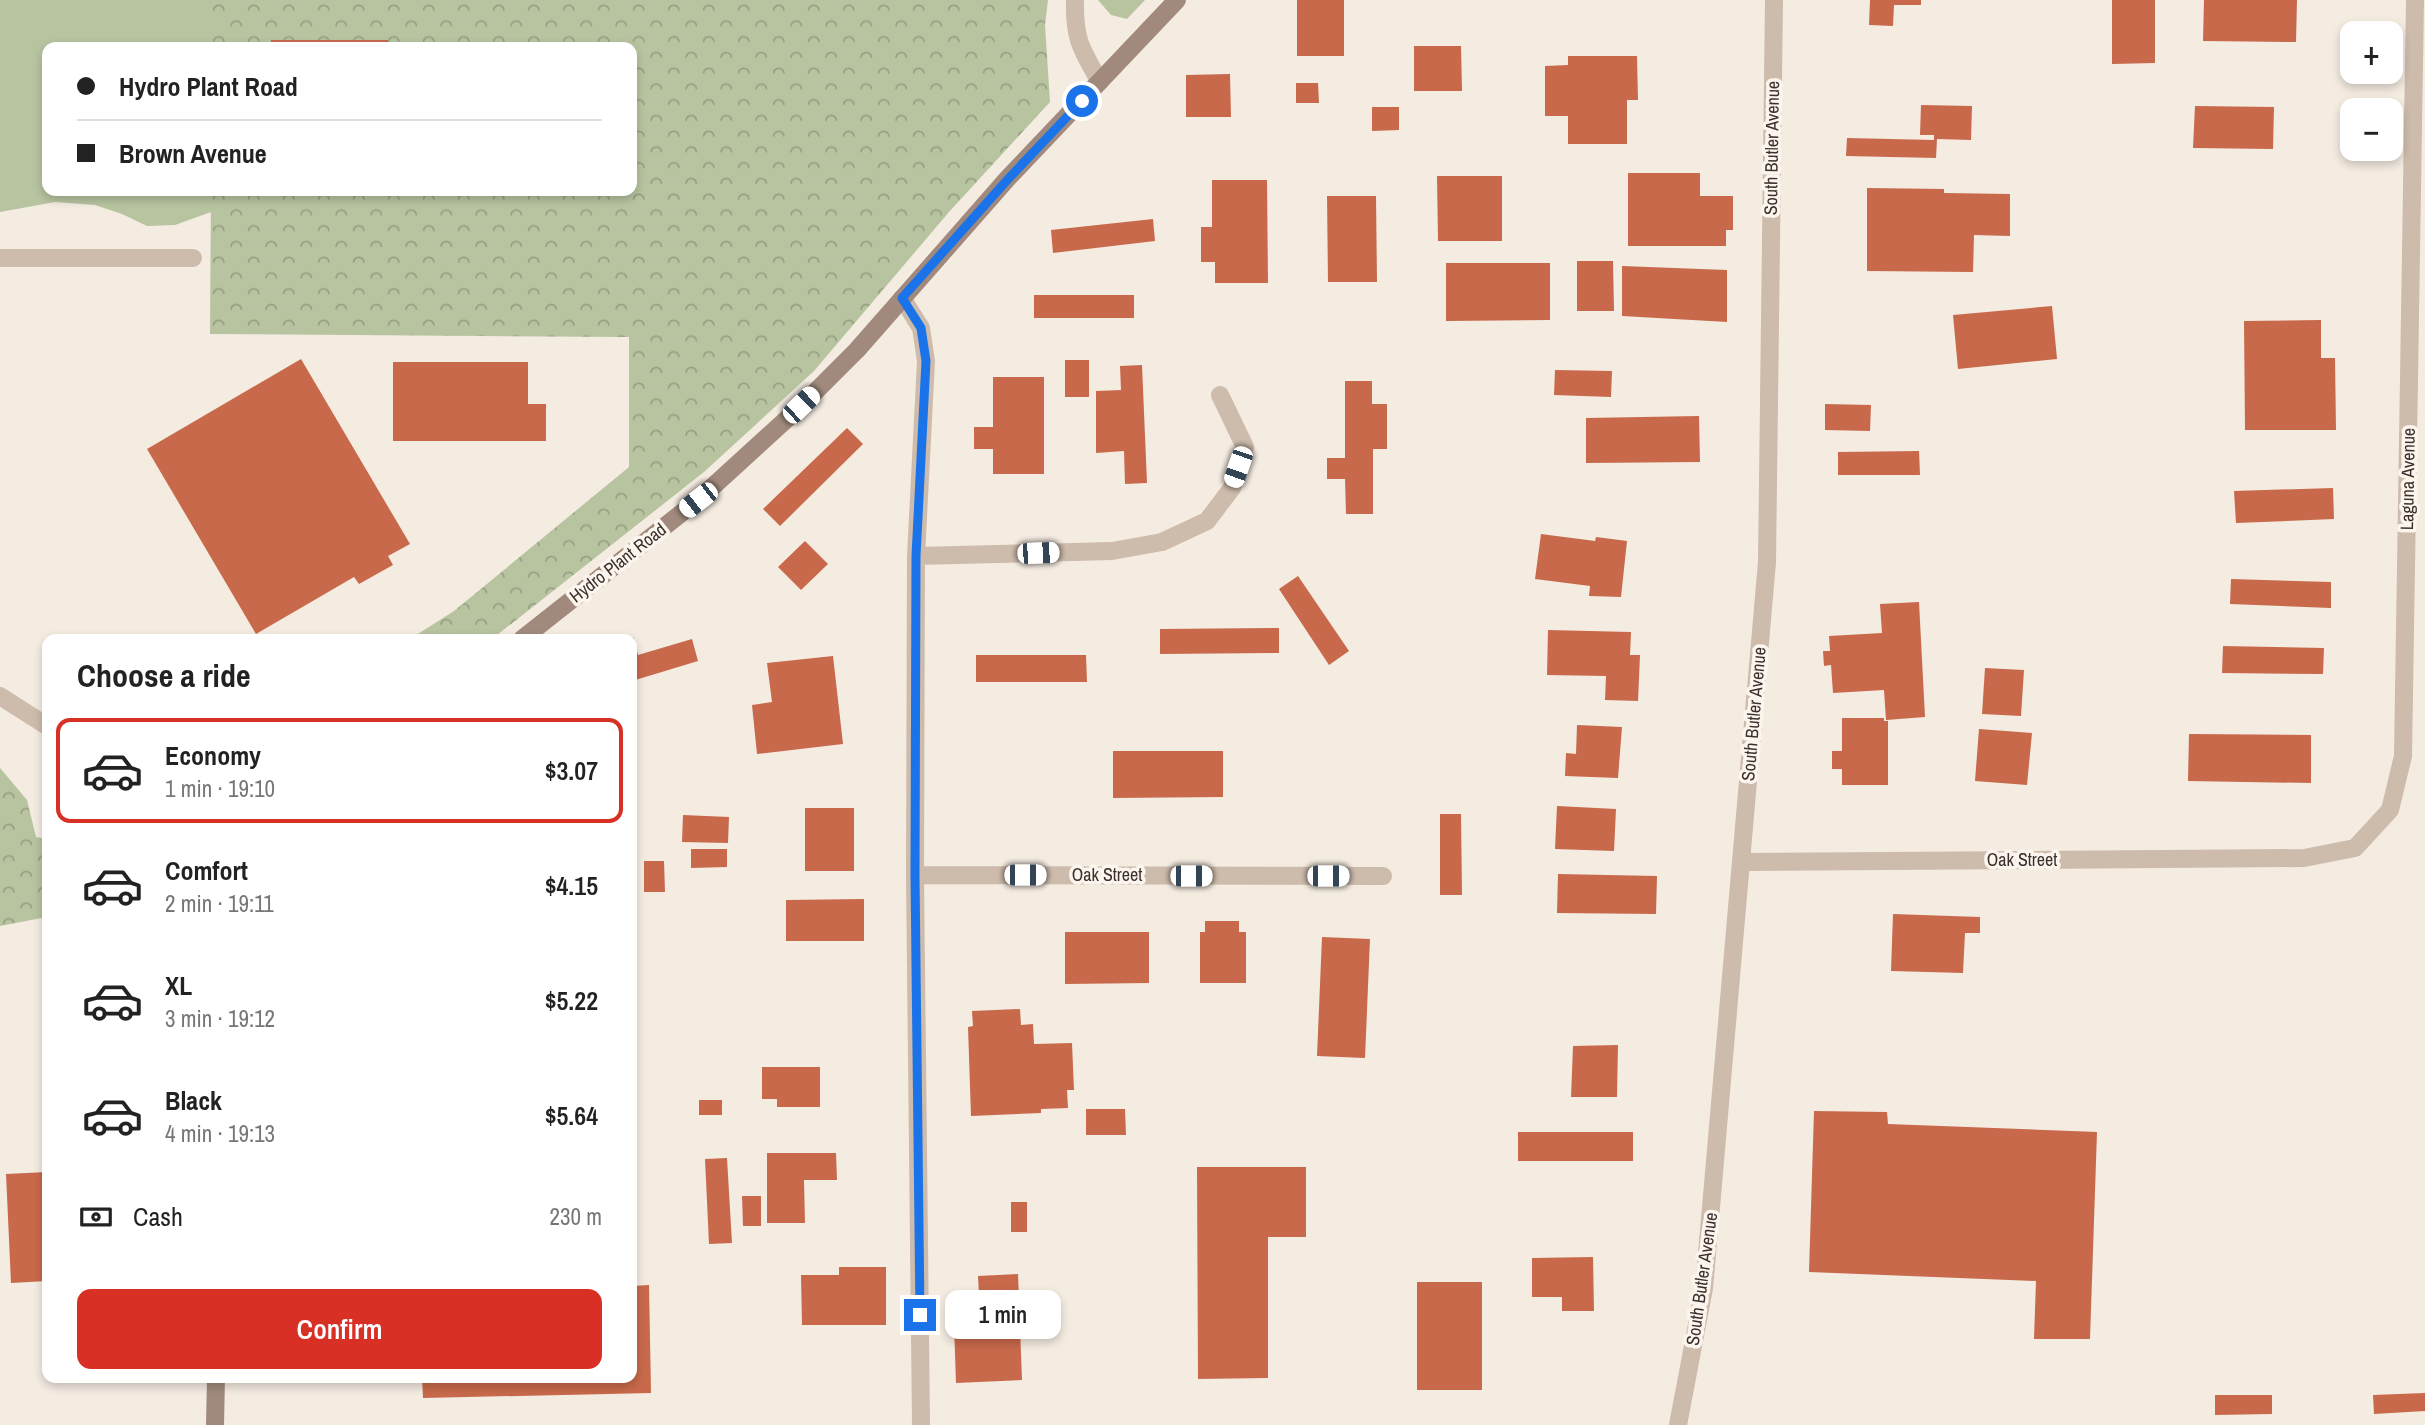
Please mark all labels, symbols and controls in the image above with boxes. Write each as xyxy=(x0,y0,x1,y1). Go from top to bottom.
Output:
map controls xyxy=(2340,21,2403,161)
button: + xyxy=(2340,21,2403,84)
text: Hydro Plant Road xyxy=(119,69,298,104)
street label: South Butler Avenue xyxy=(1758,81,1785,215)
route start xyxy=(1066,85,1098,117)
button: − xyxy=(2340,98,2403,161)
text: Brown Avenue xyxy=(119,136,267,171)
car xyxy=(779,383,824,427)
street label: Laguna Avenue xyxy=(2394,428,2421,530)
car xyxy=(1222,444,1255,490)
car xyxy=(675,479,722,521)
street label: Hydro Plant Road xyxy=(564,517,671,608)
car xyxy=(1017,542,1060,564)
street label: South Butler Avenue xyxy=(1735,646,1772,782)
text: Choose a ride xyxy=(77,654,251,697)
text: Economy xyxy=(165,738,261,773)
icon: car xyxy=(81,739,144,802)
text: $3.07 xyxy=(545,753,598,788)
text: 1 min · 19:10 xyxy=(165,773,275,804)
street label: Oak Street xyxy=(1987,847,2057,872)
text: Comfort xyxy=(165,853,248,888)
icon: car xyxy=(81,854,144,917)
street label: Oak Street xyxy=(1072,862,1142,887)
car xyxy=(1005,865,1047,886)
car xyxy=(1171,866,1213,887)
car xyxy=(1308,866,1350,887)
text: $4.15 xyxy=(545,868,598,903)
text: 2 min · 19:11 xyxy=(165,888,274,919)
text: XL xyxy=(165,968,192,1003)
icon: car xyxy=(81,969,144,1032)
text: $5.22 xyxy=(545,983,598,1018)
text: 3 min · 19:12 xyxy=(165,1003,275,1034)
text: Black xyxy=(165,1083,222,1118)
icon: car xyxy=(81,1084,144,1147)
text: $5.64 xyxy=(545,1098,598,1133)
text: 4 min · 19:13 xyxy=(165,1118,275,1149)
icon: cash xyxy=(77,1198,115,1236)
text: Cash xyxy=(133,1199,183,1234)
text: 230 m xyxy=(550,1201,602,1232)
street label: South Butler Avenue xyxy=(1680,1211,1723,1347)
button: Confirm xyxy=(77,1289,602,1369)
callout: 1 min xyxy=(944,1290,1060,1340)
route end xyxy=(904,1299,936,1331)
text: 1 min xyxy=(979,1299,1027,1330)

